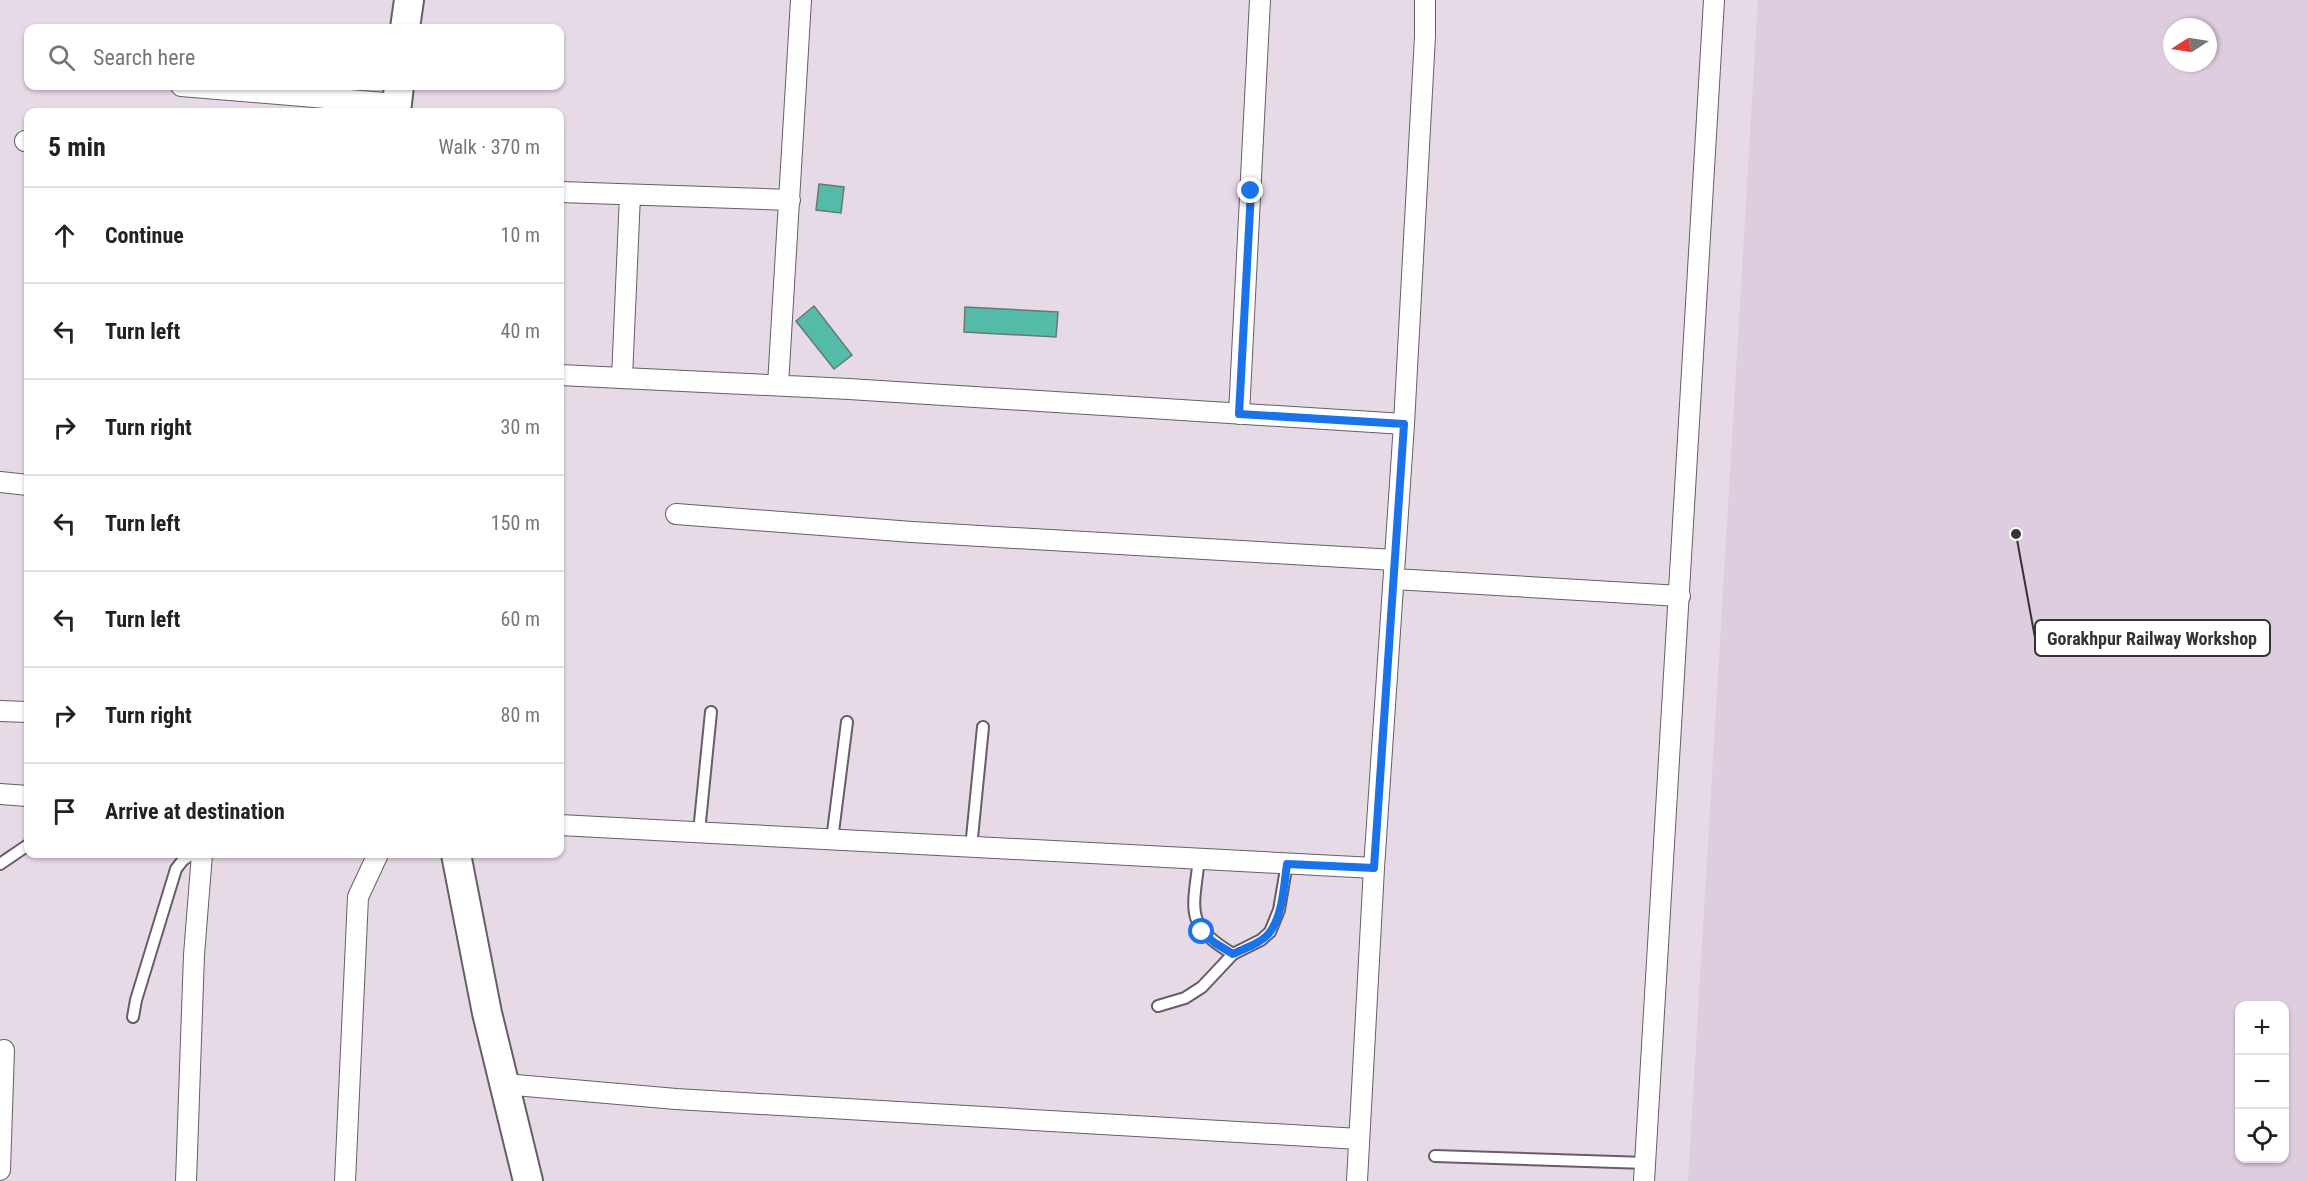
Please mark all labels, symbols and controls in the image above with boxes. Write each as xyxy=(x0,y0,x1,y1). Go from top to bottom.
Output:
north arrow xyxy=(2163,18,2217,72)
search box xyxy=(24,24,564,90)
icon: search xyxy=(45,41,78,74)
text: Search here xyxy=(93,45,195,70)
text: 5 min xyxy=(48,132,106,162)
text: Walk · 370 m xyxy=(439,135,540,159)
route end xyxy=(1237,177,1263,203)
icon: ahead xyxy=(48,219,81,252)
text: Continue xyxy=(105,223,184,248)
text: 10 m xyxy=(501,223,540,247)
icon: left xyxy=(48,315,81,348)
text: Turn left xyxy=(105,319,180,344)
text: 40 m xyxy=(501,319,540,343)
icon: right xyxy=(48,411,81,444)
text: Turn right xyxy=(105,415,192,440)
text: 30 m xyxy=(501,415,540,439)
icon: left xyxy=(48,507,81,540)
text: Turn left xyxy=(105,511,180,536)
text: 150 m xyxy=(491,511,540,535)
icon: left xyxy=(48,603,81,636)
text: Turn left xyxy=(105,607,180,632)
text: 60 m xyxy=(501,607,540,631)
callout: Gorakhpur Railway Workshop xyxy=(2035,620,2270,656)
text: Gorakhpur Railway Workshop xyxy=(2047,628,2257,649)
icon: right xyxy=(48,699,81,732)
text: Turn right xyxy=(105,703,192,728)
text: 80 m xyxy=(501,703,540,727)
icon: arrive xyxy=(48,795,81,828)
text: Arrive at destination xyxy=(105,799,285,824)
route start xyxy=(1188,918,1214,944)
map controls xyxy=(2235,1001,2289,1163)
button: + xyxy=(2235,1001,2289,1055)
button: − xyxy=(2235,1055,2289,1109)
button: locate xyxy=(2235,1109,2289,1163)

